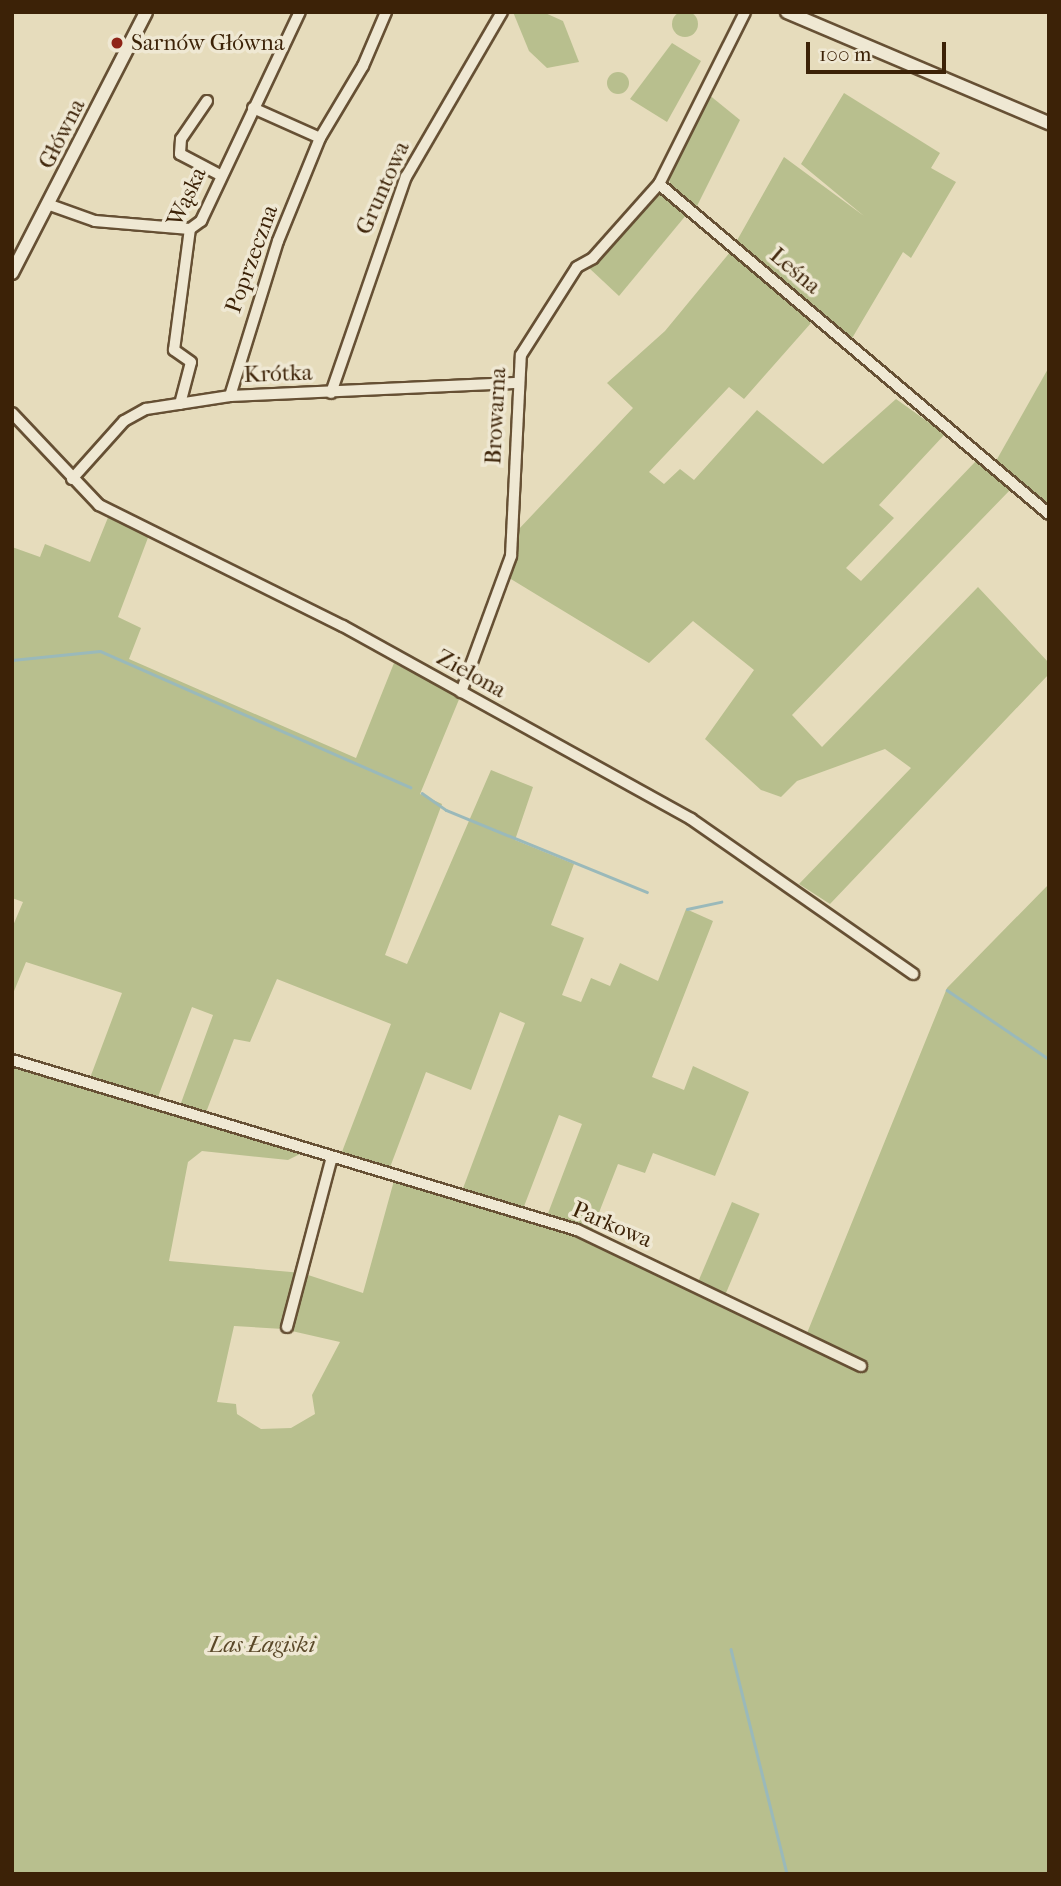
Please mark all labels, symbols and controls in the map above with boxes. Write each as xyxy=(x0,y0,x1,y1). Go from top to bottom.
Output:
scale bar xyxy=(809,28,949,72)
place label: Sarnów Główna xyxy=(131,29,285,57)
marker: Sarnów Główna xyxy=(109,35,125,51)
text: 100 m xyxy=(819,42,872,66)
street label: Główna xyxy=(33,94,91,174)
street label: Gruntowa xyxy=(350,137,416,239)
street label: Wąska xyxy=(161,163,213,231)
street label: Poprzeczna xyxy=(220,201,284,317)
street label: Leśna xyxy=(764,242,826,300)
street label: Krótka xyxy=(243,359,313,389)
street label: Browarna xyxy=(480,367,512,465)
street label: Zielona xyxy=(431,644,511,704)
street label: Parkowa xyxy=(568,1196,656,1254)
park label: Las Łagiski xyxy=(209,1631,315,1659)

